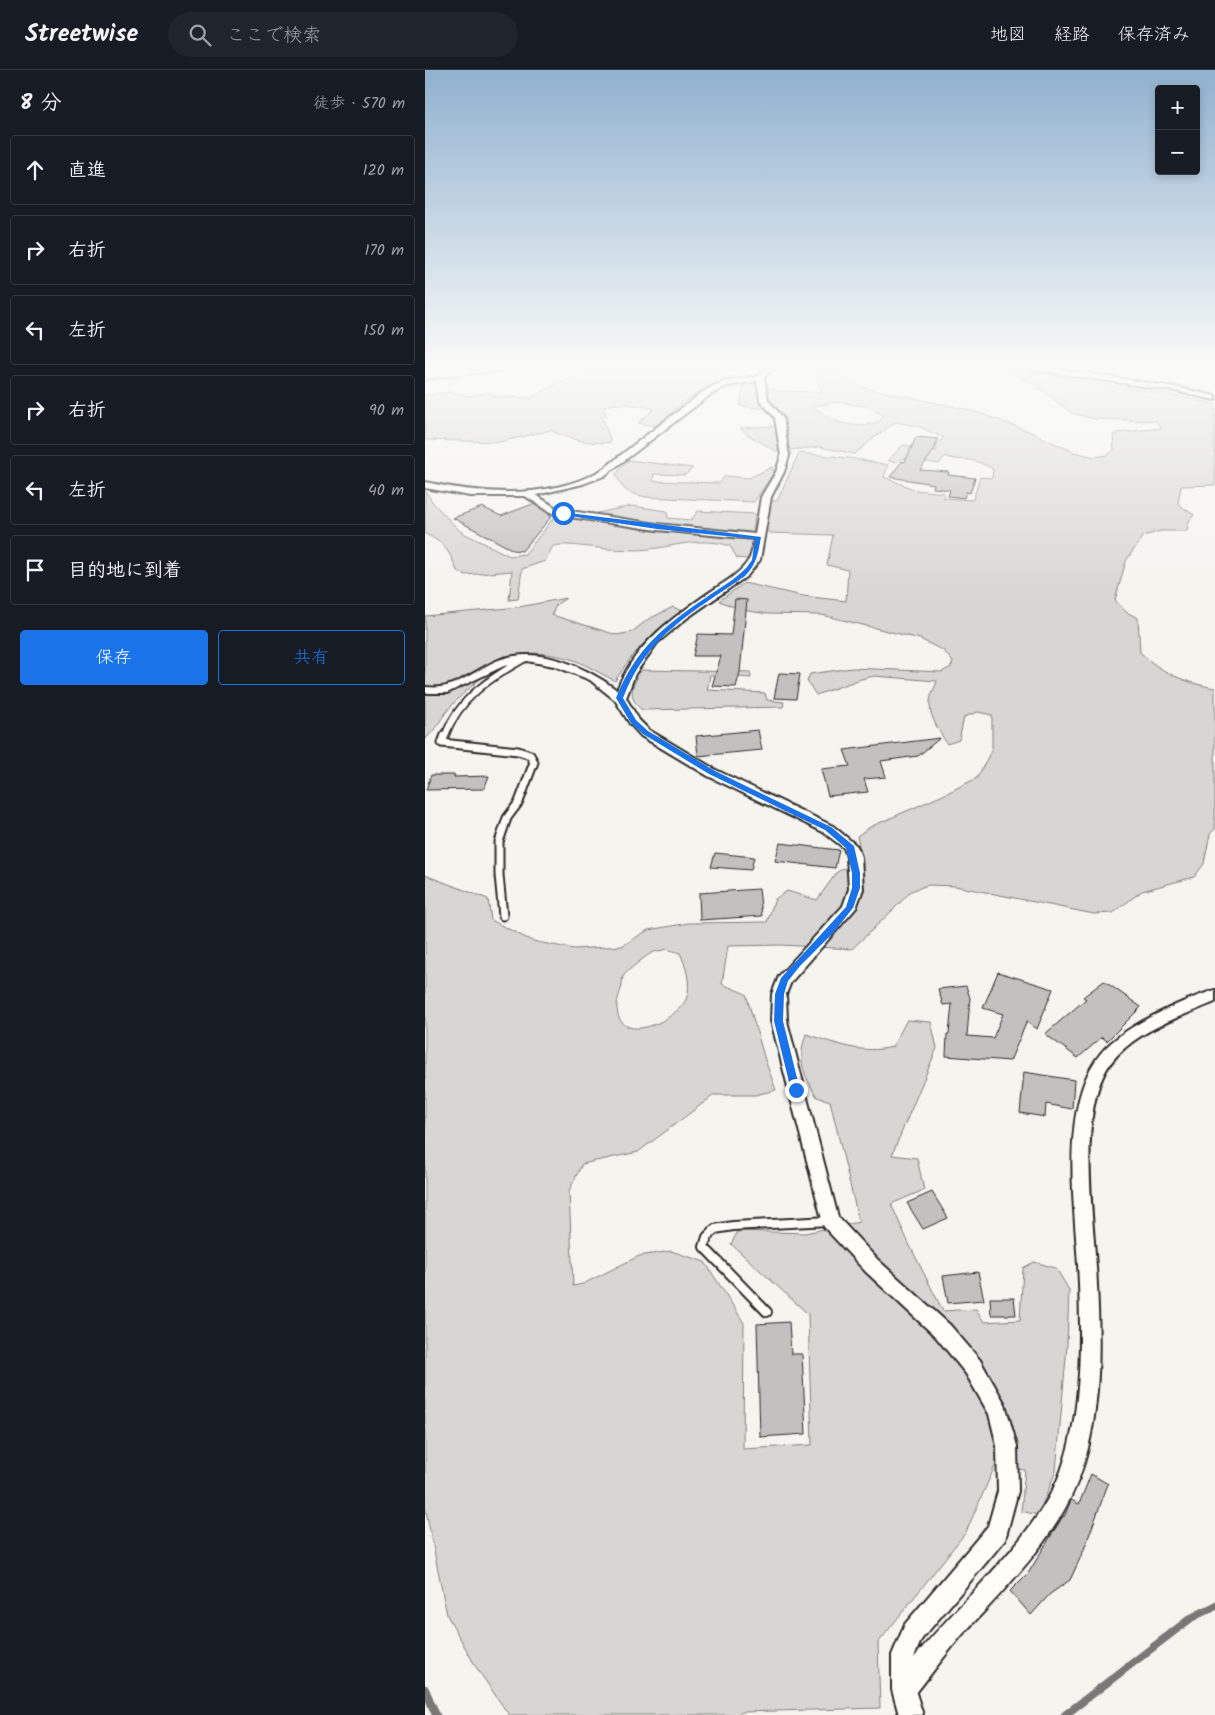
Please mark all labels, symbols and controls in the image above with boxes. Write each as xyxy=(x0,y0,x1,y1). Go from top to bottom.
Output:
search box xyxy=(168,12,518,57)
text: Streetwise xyxy=(25,15,138,54)
icon: search xyxy=(186,21,214,49)
text: ここで検索 xyxy=(226,21,321,51)
text: 地図 xyxy=(990,21,1026,50)
text: 経路 xyxy=(1054,21,1090,50)
text: 保存済み xyxy=(1118,21,1190,50)
map controls xyxy=(1155,85,1200,175)
button: + xyxy=(1155,85,1200,130)
text: 8 分 xyxy=(20,87,61,120)
text: 徒歩 · 570 m xyxy=(313,91,405,116)
button: − xyxy=(1155,130,1200,175)
icon: ahead xyxy=(21,156,49,184)
text: 直進 xyxy=(68,156,106,186)
text: 120 m xyxy=(363,158,404,183)
icon: right xyxy=(21,236,49,264)
text: 右折 xyxy=(68,236,106,266)
text: 170 m xyxy=(364,238,404,263)
icon: left xyxy=(21,316,49,344)
text: 左折 xyxy=(68,316,106,346)
text: 150 m xyxy=(363,318,404,343)
icon: right xyxy=(21,396,49,424)
text: 右折 xyxy=(68,396,106,426)
text: 90 m xyxy=(369,398,404,423)
icon: left xyxy=(21,476,49,504)
text: 左折 xyxy=(68,476,106,506)
text: 40 m xyxy=(368,478,404,503)
route start xyxy=(552,502,575,525)
icon: arrive xyxy=(21,556,49,584)
text: 目的地に到着 xyxy=(68,556,182,586)
button: 保存 xyxy=(20,630,208,685)
button: 共有 xyxy=(218,630,405,685)
route end xyxy=(785,1079,808,1102)

